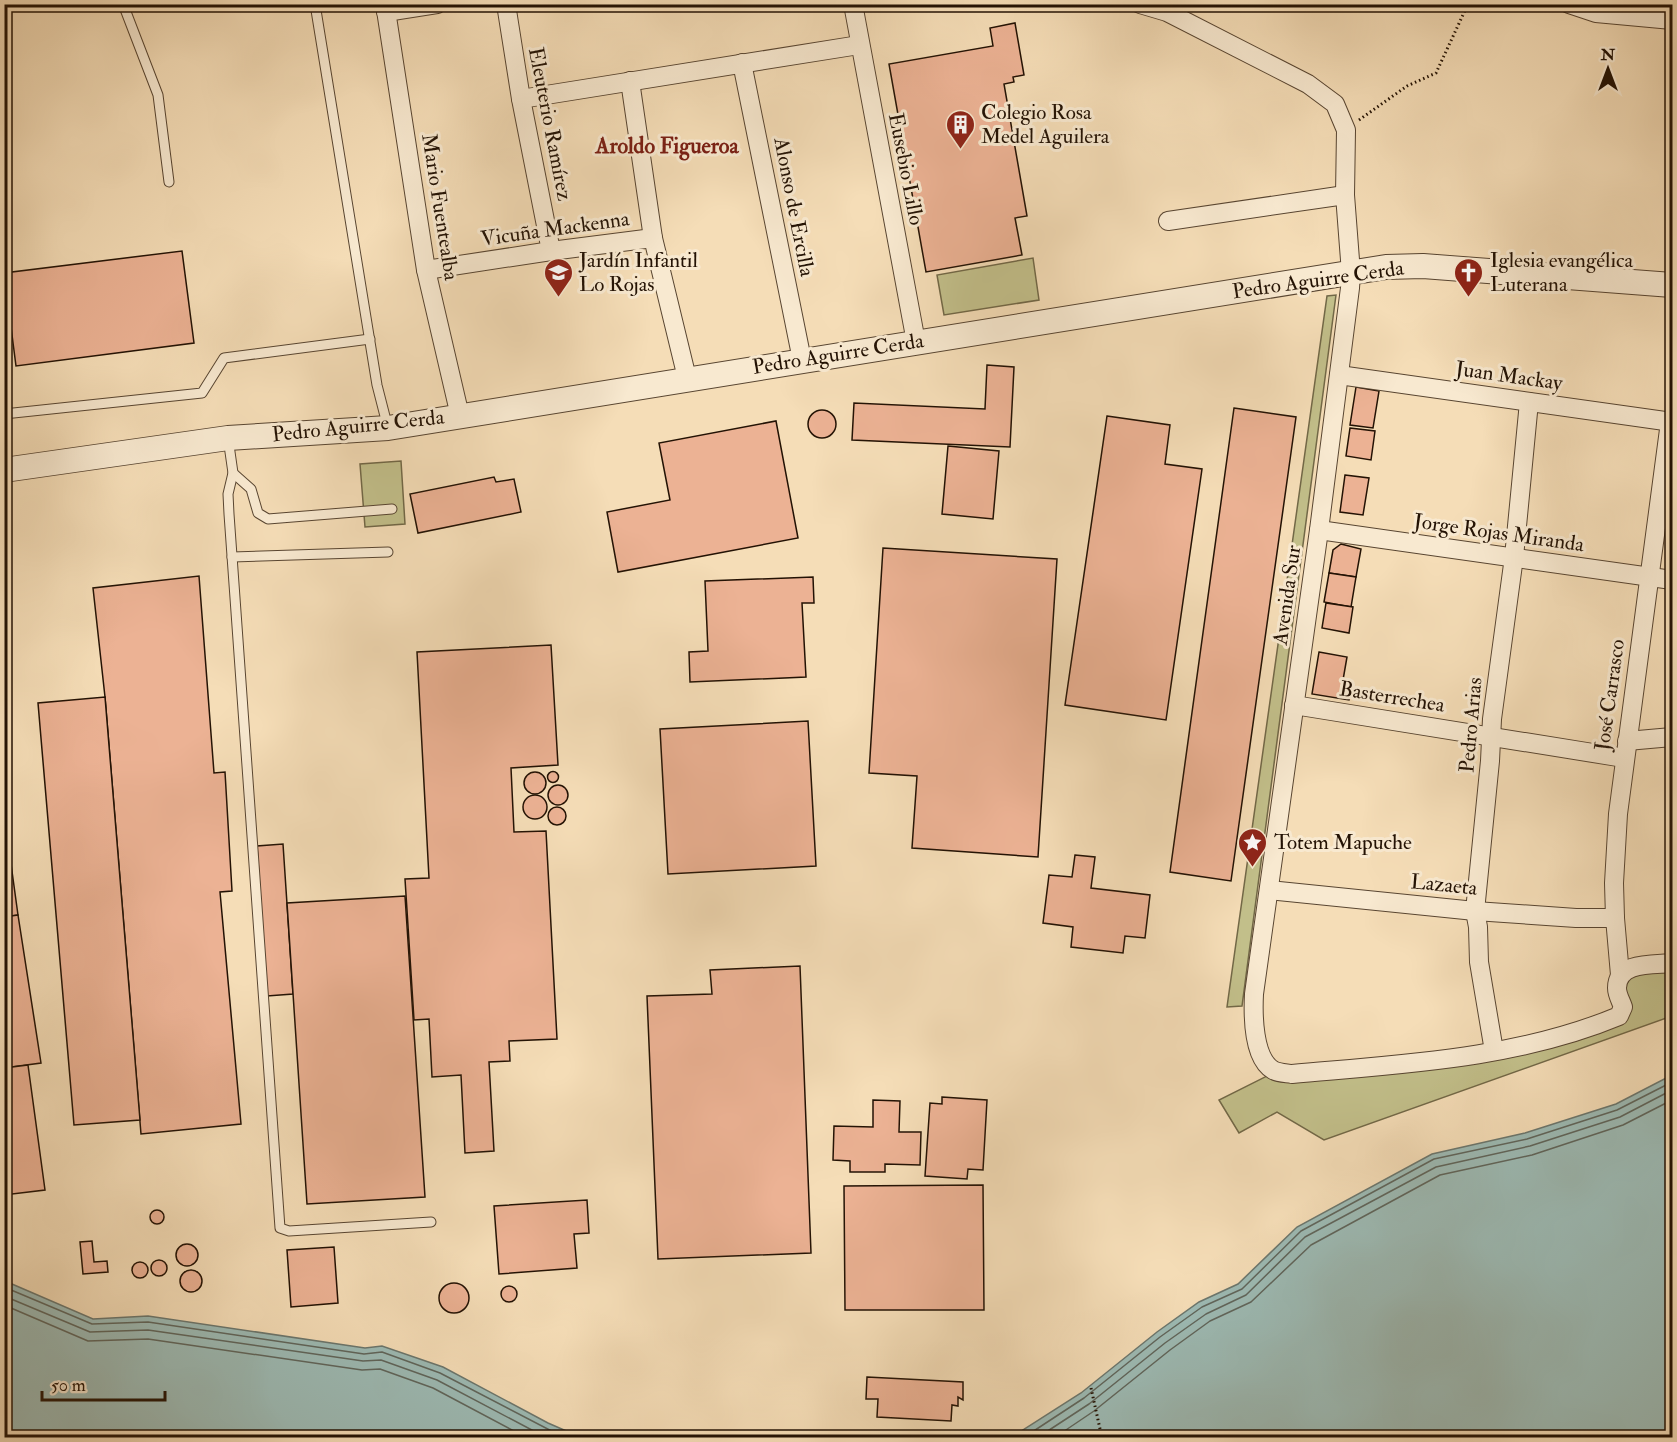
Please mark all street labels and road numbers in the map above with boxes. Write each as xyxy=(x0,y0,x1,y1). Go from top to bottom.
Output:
street label: Eleuterio Ramírez xyxy=(522,45,578,203)
street label: Eusebio Lillo xyxy=(882,111,930,227)
street label: Mario Fuentealba xyxy=(415,132,465,283)
street label: Alonso de Ercilla xyxy=(767,134,821,279)
street label: Vicuña Mackenna xyxy=(479,205,631,253)
street label: Pedro Aguirre Cerda xyxy=(1230,255,1406,305)
street label: Pedro Aguirre Cerda xyxy=(750,327,926,381)
street label: Juan Mackay xyxy=(1453,355,1565,397)
street label: Pedro Aguirre Cerda xyxy=(271,403,446,448)
street label: Jorge Rojas Miranda xyxy=(1411,508,1586,558)
street label: Avenida Sur xyxy=(1267,543,1307,648)
street label: José Carrasco xyxy=(1589,637,1631,754)
street label: Basterrechea xyxy=(1337,675,1447,719)
street label: Pedro Arias xyxy=(1453,676,1489,774)
street label: Lazaeta xyxy=(1409,868,1479,902)

